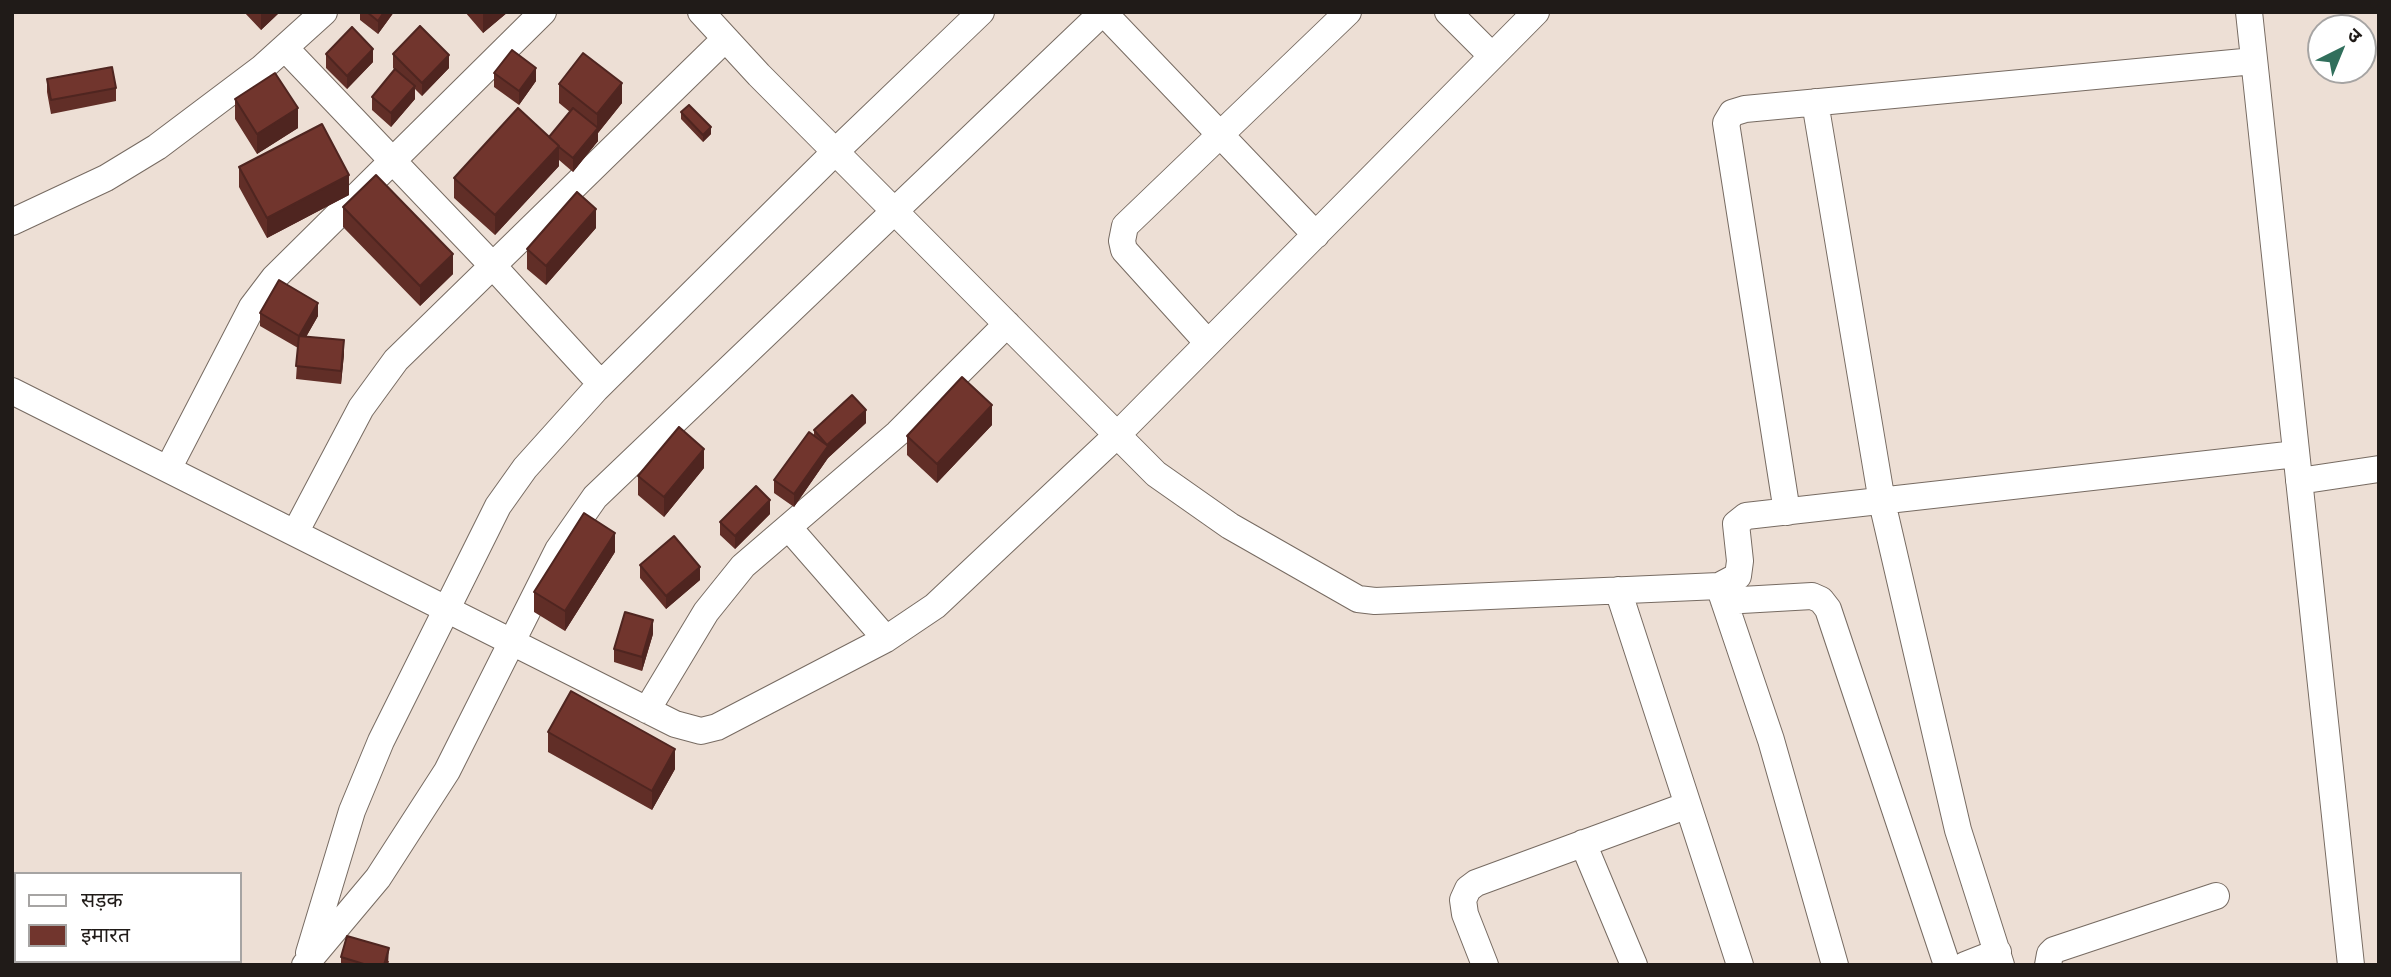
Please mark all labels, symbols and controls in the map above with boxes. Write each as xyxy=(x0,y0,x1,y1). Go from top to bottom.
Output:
north arrow xyxy=(2307,14,2377,84)
text: उ xyxy=(2343,23,2367,48)
legend xyxy=(14,872,242,963)
text: सड़क xyxy=(81,886,123,913)
text: इमारत xyxy=(81,921,130,948)

